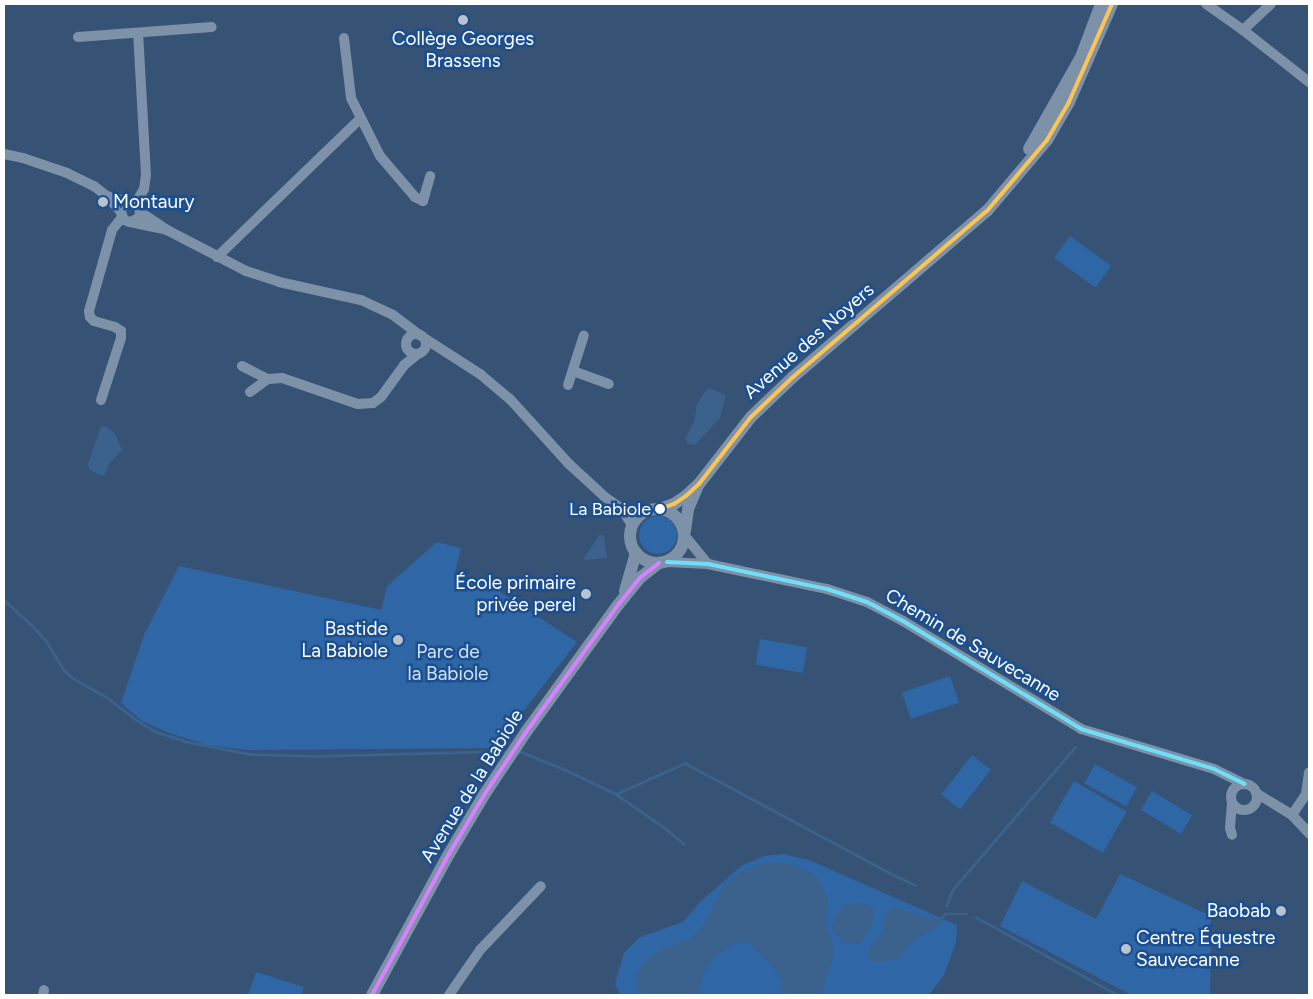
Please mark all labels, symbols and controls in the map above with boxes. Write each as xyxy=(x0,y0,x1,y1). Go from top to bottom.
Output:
marker: Collège Georges Brassens xyxy=(457,14,469,26)
place label: Collège Georges Brassens xyxy=(392,28,534,72)
place label: Montaury xyxy=(113,191,195,213)
marker: Montaury xyxy=(97,196,109,208)
street label: Avenue des Noyers xyxy=(739,278,879,404)
place label: La Babiole xyxy=(569,498,651,520)
marker: La Babiole xyxy=(655,504,665,514)
place label: École primaire privée perel xyxy=(455,572,576,616)
street label: Chemin de Sauvecanne xyxy=(881,584,1065,706)
marker: École primaire privée perel xyxy=(580,588,592,600)
place label: Bastide La Babiole xyxy=(301,618,388,662)
marker: Bastide La Babiole xyxy=(392,634,404,646)
park label: Parc de la Babiole xyxy=(408,641,488,685)
street label: Avenue de la Babiole xyxy=(416,705,528,867)
place label: Baobab xyxy=(1207,900,1271,922)
marker: Baobab xyxy=(1275,905,1287,917)
place label: Centre Équestre Sauvecanne xyxy=(1136,927,1275,971)
marker: Centre Équestre Sauvecanne xyxy=(1120,943,1132,955)

